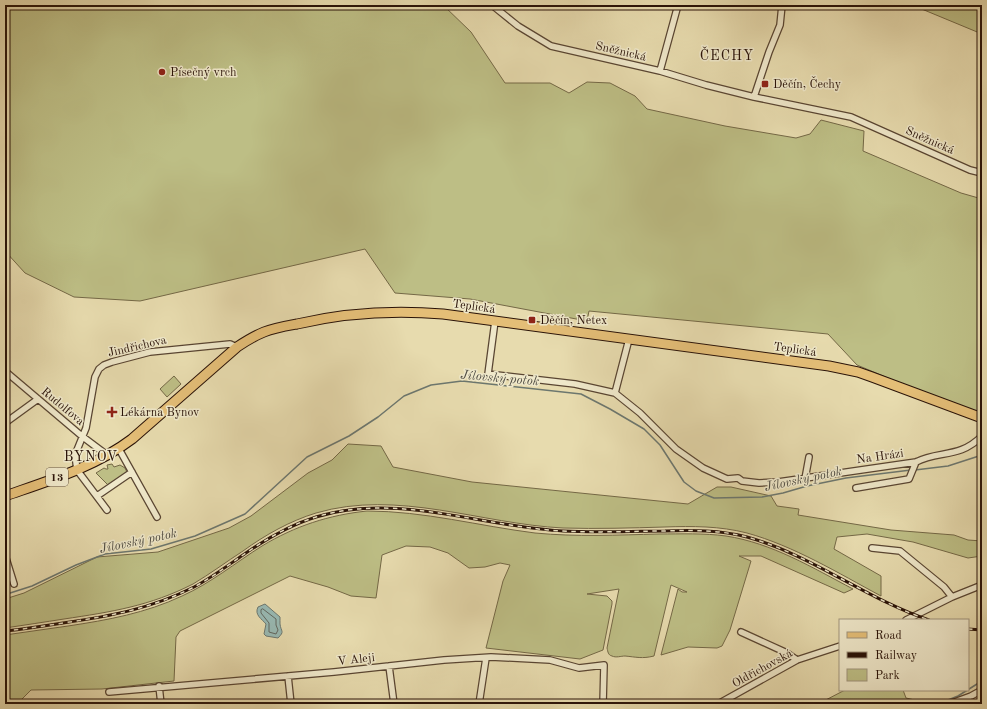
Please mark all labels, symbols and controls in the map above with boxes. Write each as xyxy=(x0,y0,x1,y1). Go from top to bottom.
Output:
street label: Sněžnická xyxy=(594,40,647,64)
district label: ČECHY xyxy=(700,46,754,63)
marker: Písečný vrch xyxy=(157,67,167,77)
place label: Písečný vrch xyxy=(170,67,237,79)
place label: Děčín, Čechy xyxy=(773,75,842,91)
marker: Děčín, Čechy xyxy=(760,79,770,89)
street label: Sněžnická xyxy=(903,125,956,157)
street label: Teplická xyxy=(452,298,496,316)
marker: Děčín, Netex xyxy=(527,315,537,325)
place label: Děčín, Netex xyxy=(540,315,607,327)
street label: Jindřichova xyxy=(107,334,168,360)
street label: Teplická xyxy=(773,341,817,359)
water label: Jílovský potok xyxy=(460,369,540,388)
street label: Rudolfova xyxy=(39,386,86,428)
marker: Lékárna Bynov xyxy=(107,407,117,417)
place label: Lékárna Bynov xyxy=(120,407,200,419)
street label: Na Hrázi xyxy=(856,448,904,466)
district label: BYNOV xyxy=(64,450,118,464)
water label: Jílovský potok xyxy=(763,465,843,494)
road number: 13 xyxy=(46,468,68,486)
water label: Jílovský potok xyxy=(98,527,178,556)
legend xyxy=(839,619,969,691)
text: Road xyxy=(875,630,902,642)
street label: Oldřichovská xyxy=(730,647,795,690)
text: Railway xyxy=(875,650,918,662)
street label: V Aleji xyxy=(337,652,375,668)
text: Park xyxy=(875,670,900,682)

